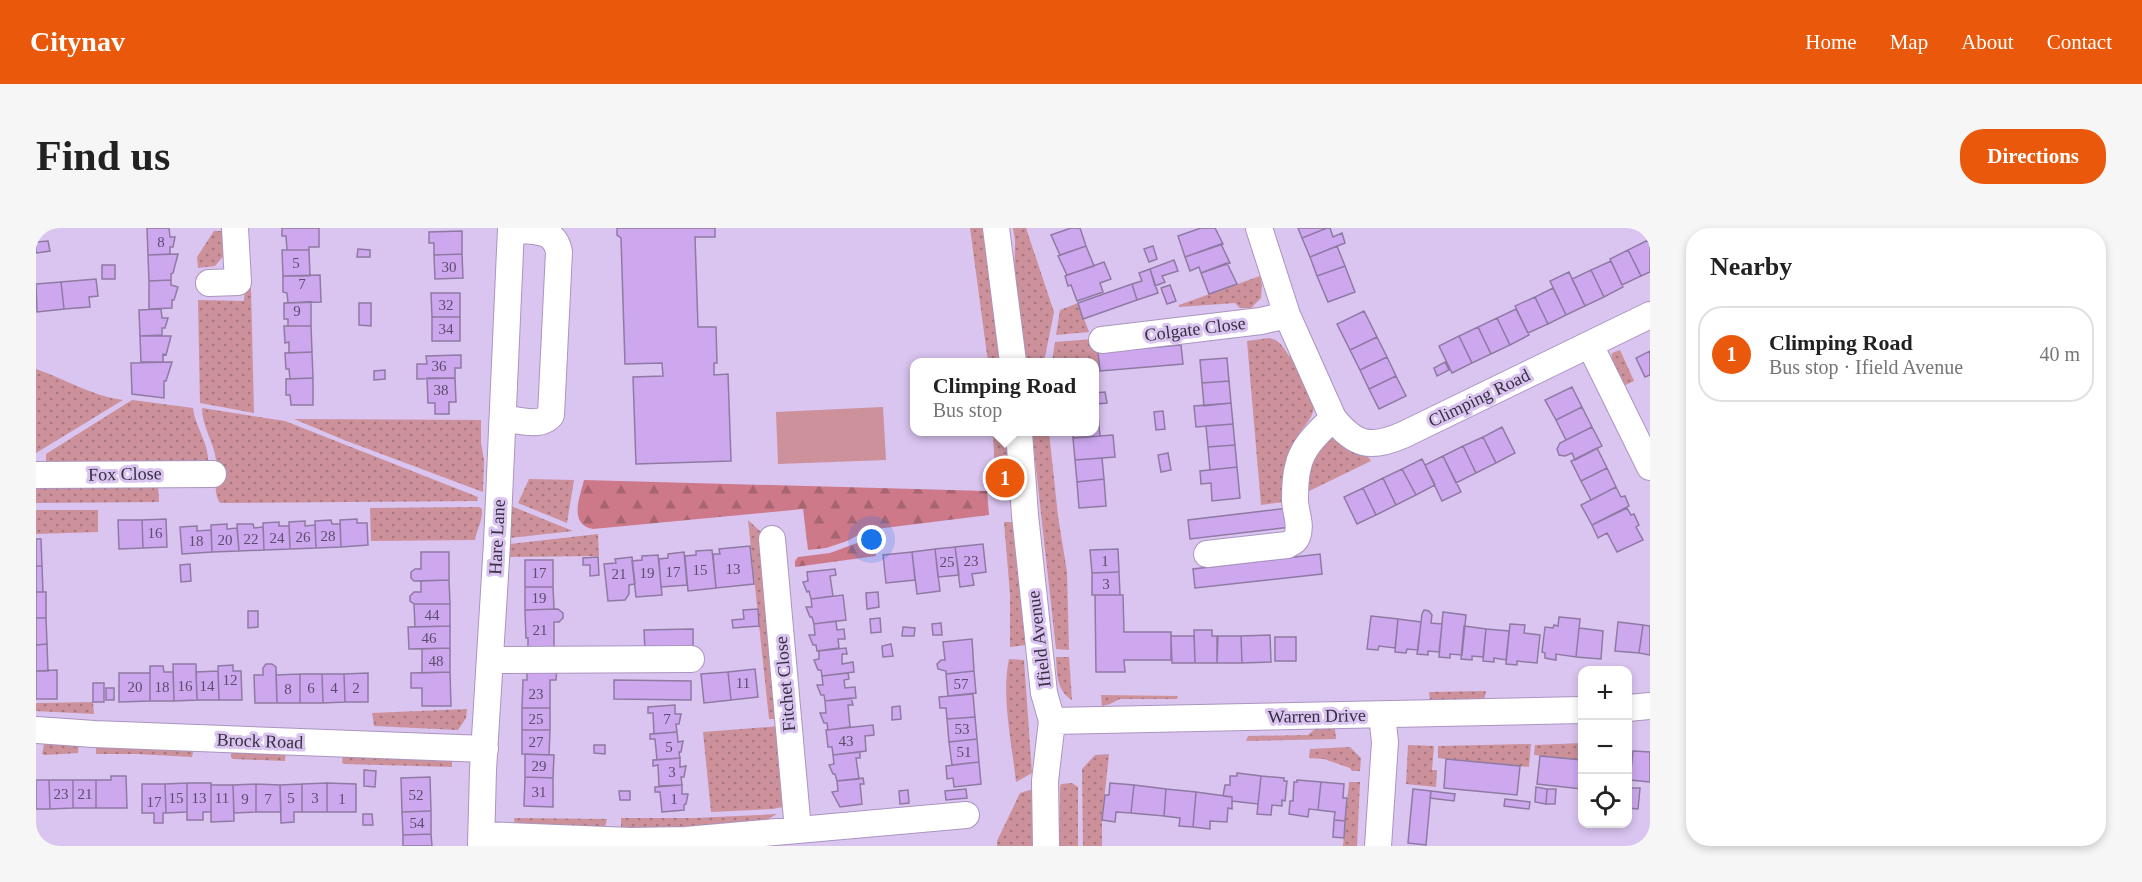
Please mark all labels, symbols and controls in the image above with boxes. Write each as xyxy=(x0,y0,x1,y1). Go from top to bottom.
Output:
text: Citynav xyxy=(30,26,125,57)
text: Home xyxy=(1805,30,1857,54)
text: Map xyxy=(1890,30,1928,54)
text: About xyxy=(1961,30,2014,54)
text: Contact xyxy=(2047,30,2112,54)
button: Directions xyxy=(1960,129,2106,184)
text: Find us xyxy=(36,133,170,179)
house number: 8 xyxy=(157,234,165,250)
text: Nearby xyxy=(1710,252,1792,281)
house number: 5 xyxy=(292,255,300,271)
house number: 30 xyxy=(442,259,457,275)
house number: 7 xyxy=(298,276,306,292)
house number: 32 xyxy=(439,297,454,313)
house number: 9 xyxy=(293,303,301,319)
street label: Colgate Close xyxy=(1143,313,1247,345)
house number: 34 xyxy=(439,321,454,337)
text: Climping Road xyxy=(1769,330,1913,355)
text: 1 xyxy=(1727,343,1737,365)
text: 40 m xyxy=(2039,343,2080,365)
text: Bus stop · Ifield Avenue xyxy=(1769,356,1963,378)
house number: 36 xyxy=(432,358,447,374)
popup xyxy=(910,358,1099,436)
street label: Climping Road xyxy=(1425,365,1533,431)
text: Climping Road xyxy=(933,373,1076,398)
house number: 38 xyxy=(434,382,449,398)
text: Bus stop xyxy=(933,399,1002,421)
pin: 1 xyxy=(986,456,1024,500)
street label: Fox Close xyxy=(88,463,162,485)
street label: Hare Lane xyxy=(485,499,509,575)
house number: 16 xyxy=(148,525,163,541)
your location xyxy=(857,525,886,554)
house number: 28 xyxy=(321,528,336,544)
house number: 26 xyxy=(296,529,311,545)
house number: 24 xyxy=(270,530,285,546)
house number: 22 xyxy=(244,531,259,547)
house number: 20 xyxy=(218,532,233,548)
house number: 18 xyxy=(189,533,204,549)
house number: 23 xyxy=(964,553,979,569)
house number: 1 xyxy=(1101,553,1109,569)
house number: 25 xyxy=(940,554,955,570)
house number: 13 xyxy=(726,561,741,577)
house number: 15 xyxy=(693,562,708,578)
house number: 17 xyxy=(666,564,681,580)
house number: 17 xyxy=(532,565,547,581)
house number: 19 xyxy=(640,565,655,581)
house number: 21 xyxy=(612,566,627,582)
house number: 3 xyxy=(1102,576,1110,592)
house number: 19 xyxy=(532,590,547,606)
street label: Ifield Avenue xyxy=(1023,590,1055,688)
house number: 44 xyxy=(425,607,440,623)
house number: 21 xyxy=(533,622,548,638)
house number: 46 xyxy=(422,630,437,646)
street label: Fitchet Close xyxy=(771,636,799,732)
house number: 48 xyxy=(429,653,444,669)
map controls xyxy=(1578,666,1632,828)
button: + xyxy=(1578,666,1632,720)
house number: 12 xyxy=(223,672,238,688)
house number: 11 xyxy=(736,675,750,691)
house number: 57 xyxy=(954,676,969,692)
house number: 16 xyxy=(178,678,193,694)
house number: 14 xyxy=(200,678,215,694)
house number: 20 xyxy=(128,679,143,695)
house number: 18 xyxy=(155,679,170,695)
house number: 6 xyxy=(307,680,315,696)
house number: 4 xyxy=(330,680,338,696)
house number: 2 xyxy=(352,680,360,696)
house number: 8 xyxy=(284,681,292,697)
house number: 23 xyxy=(529,686,544,702)
street label: Warren Drive xyxy=(1268,705,1366,727)
house number: 25 xyxy=(529,711,544,727)
house number: 7 xyxy=(663,711,671,727)
button: − xyxy=(1578,720,1632,774)
house number: 53 xyxy=(955,721,970,737)
street label: Brock Road xyxy=(216,729,304,753)
house number: 43 xyxy=(839,733,854,749)
house number: 27 xyxy=(529,734,544,750)
house number: 5 xyxy=(665,739,673,755)
house number: 51 xyxy=(957,744,972,760)
house number: 29 xyxy=(532,758,547,774)
house number: 3 xyxy=(668,764,676,780)
button: locate xyxy=(1578,774,1632,828)
house number: 31 xyxy=(532,784,547,800)
house number: 23 xyxy=(54,786,69,802)
house number: 21 xyxy=(78,786,93,802)
house number: 52 xyxy=(409,787,424,803)
house number: 15 xyxy=(169,790,184,806)
house number: 13 xyxy=(192,790,207,806)
house number: 11 xyxy=(215,790,229,806)
house number: 5 xyxy=(287,790,295,806)
house number: 3 xyxy=(311,790,319,806)
house number: 9 xyxy=(241,791,249,807)
house number: 7 xyxy=(264,791,272,807)
house number: 1 xyxy=(338,791,346,807)
house number: 1 xyxy=(670,791,678,807)
house number: 17 xyxy=(147,794,162,810)
house number: 54 xyxy=(410,815,425,831)

